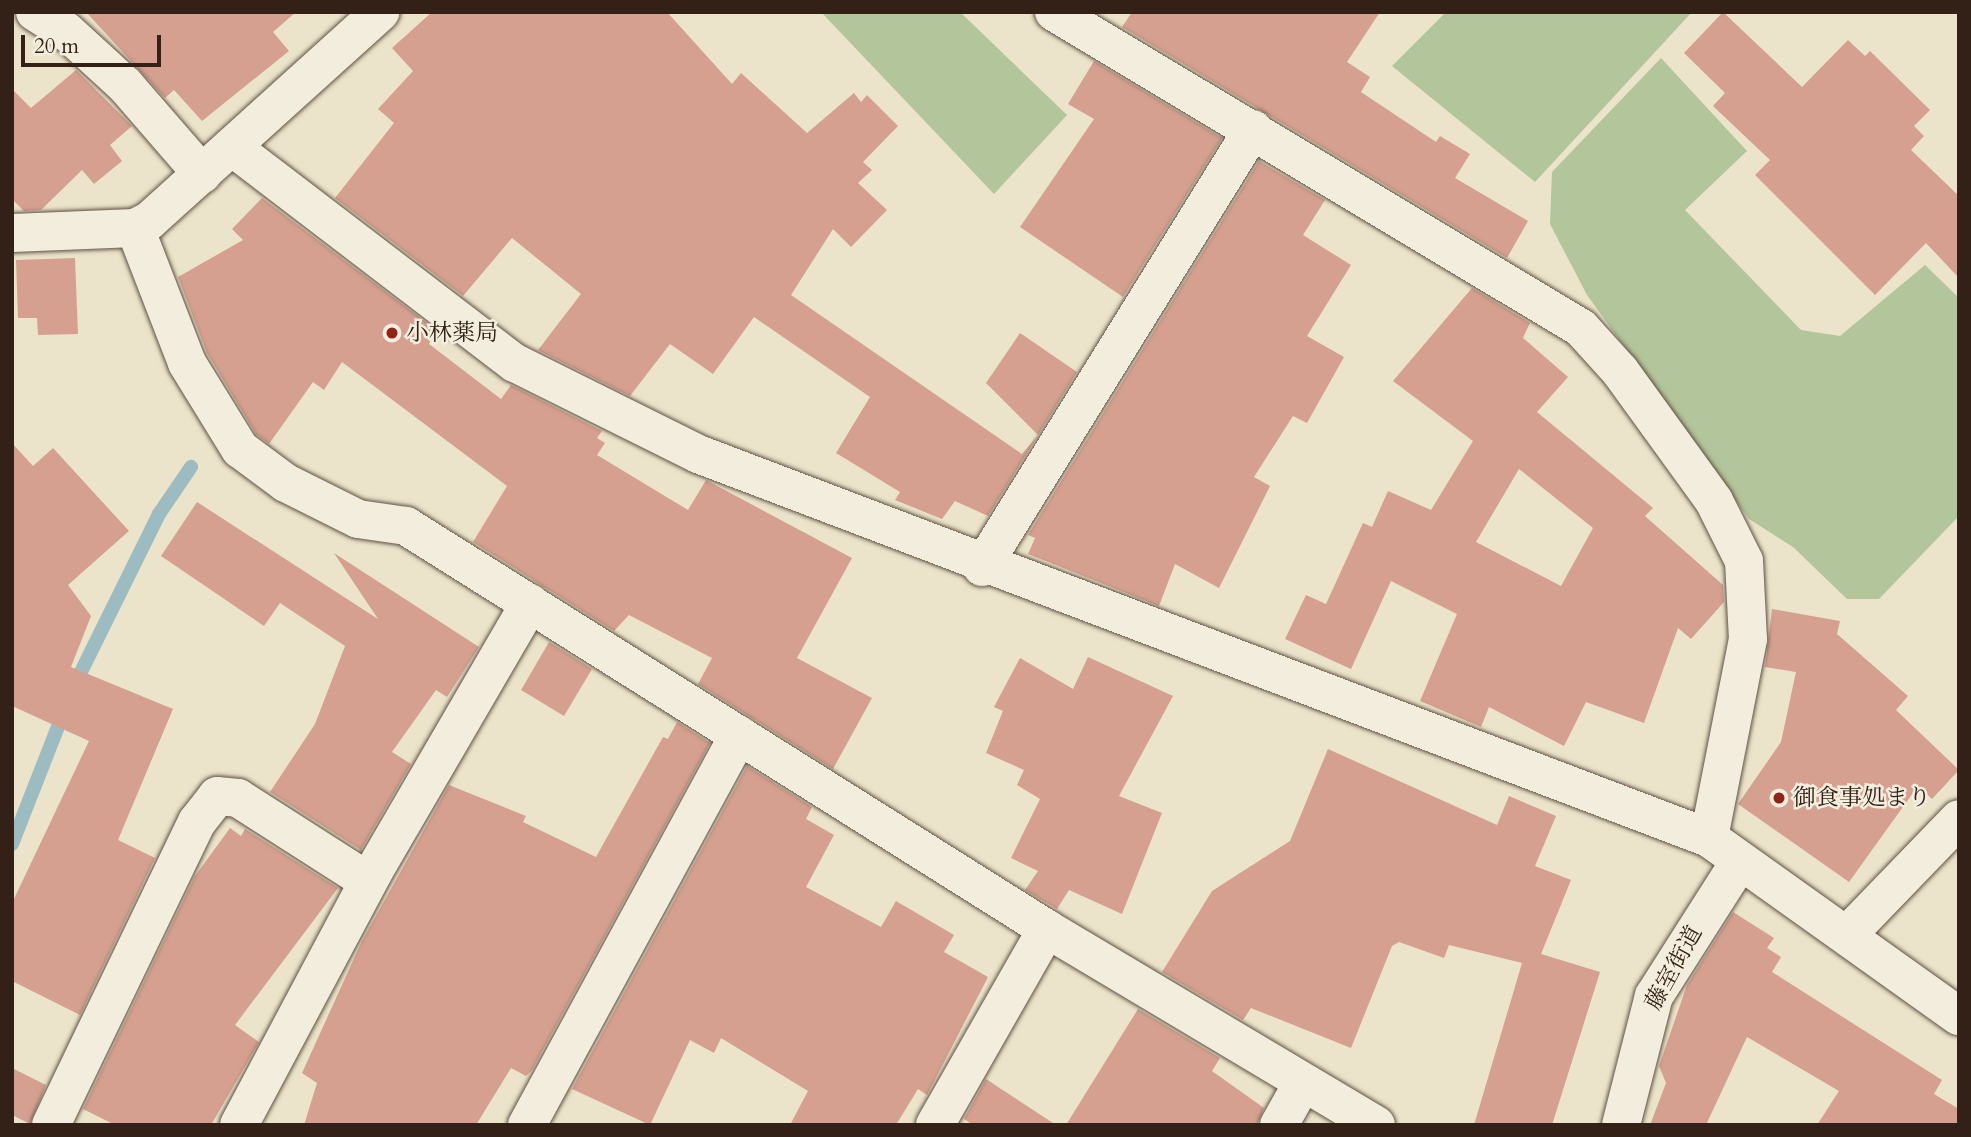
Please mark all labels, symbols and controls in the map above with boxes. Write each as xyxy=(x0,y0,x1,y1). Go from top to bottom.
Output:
scale bar xyxy=(24,21,164,65)
text: 20 m xyxy=(34,32,79,61)
place label: 小林薬局 xyxy=(406,319,498,347)
marker: 小林薬局 xyxy=(384,325,400,341)
place label: 御食事処まり xyxy=(1793,784,1931,812)
marker: 御食事処まり xyxy=(1771,790,1787,806)
street label: 藤室街道 xyxy=(1640,921,1708,1015)

